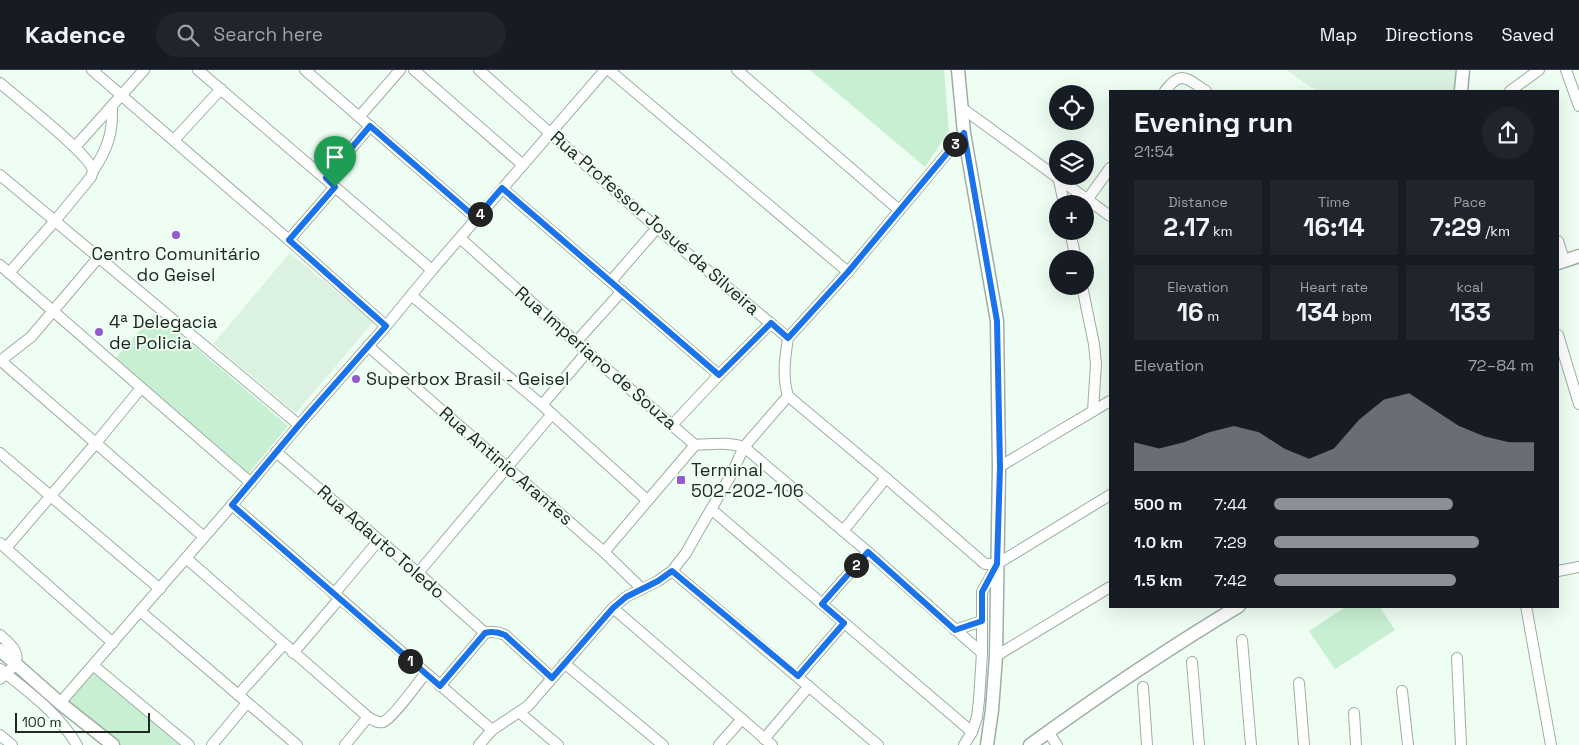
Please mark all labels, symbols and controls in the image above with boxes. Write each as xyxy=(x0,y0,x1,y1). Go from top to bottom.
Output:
search box xyxy=(156,12,506,57)
text: Kadence xyxy=(25,19,126,50)
icon: search xyxy=(174,21,202,49)
text: Search here xyxy=(214,22,323,47)
text: Map xyxy=(1320,23,1357,46)
text: Directions xyxy=(1385,23,1474,46)
text: Saved xyxy=(1502,23,1554,46)
map controls xyxy=(1049,85,1094,295)
button: locate xyxy=(1049,85,1094,130)
text: Evening run xyxy=(1134,104,1293,140)
button: share xyxy=(1482,107,1534,159)
street label: Rua Professor Josué da Silveira xyxy=(546,125,765,320)
pin: 3 xyxy=(942,132,968,156)
text: 3 xyxy=(951,135,960,153)
pin xyxy=(314,136,356,187)
button: layers xyxy=(1049,140,1094,185)
text: 21:54 xyxy=(1134,141,1174,162)
icon: arrive xyxy=(321,143,349,171)
text: Distance xyxy=(1168,193,1228,211)
text: Time xyxy=(1318,193,1350,211)
text: Pace xyxy=(1454,193,1486,211)
button: + xyxy=(1049,195,1094,240)
pin: 4 xyxy=(468,202,492,226)
text: 4 xyxy=(476,205,485,223)
text: 2.17 xyxy=(1163,211,1209,243)
text: 16:14 xyxy=(1303,211,1365,243)
text: 7:29 xyxy=(1430,211,1482,243)
text: km xyxy=(1209,222,1233,240)
text: /km xyxy=(1482,222,1510,240)
marker: Centro Comunitário do Geisel xyxy=(170,229,182,241)
place label: Centro Comunitário do Geisel xyxy=(92,242,260,286)
button: − xyxy=(1049,250,1094,295)
text: Elevation xyxy=(1167,278,1229,296)
text: Heart rate xyxy=(1300,278,1368,296)
text: kcal xyxy=(1456,278,1484,296)
street label: Rua Imperiano de Souza xyxy=(510,281,682,434)
text: 16 xyxy=(1177,296,1204,328)
text: 134 xyxy=(1296,296,1338,328)
text: 133 xyxy=(1449,296,1491,328)
text: m xyxy=(1204,307,1219,325)
text: bpm xyxy=(1338,307,1372,325)
place label: 4ª Delegacia de Policia xyxy=(109,310,217,354)
marker: 4ª Delegacia de Policia xyxy=(93,326,105,338)
text: Elevation xyxy=(1134,355,1204,376)
text: 72–84 m xyxy=(1468,355,1534,376)
place label: Superbox Brasil - Geisel xyxy=(366,367,569,390)
marker: Superbox Brasil - Geisel xyxy=(350,373,362,385)
street label: Rua Antinio Arantes xyxy=(435,401,578,530)
place label: Terminal 502-202-106 xyxy=(691,458,804,502)
marker: Terminal 502-202-106 xyxy=(675,474,687,486)
street label: Rua Adauto Toledo xyxy=(313,480,450,603)
text: 500 m xyxy=(1134,494,1182,515)
text: 7:44 xyxy=(1214,494,1247,515)
text: 1.0 km xyxy=(1134,532,1183,553)
text: 7:29 xyxy=(1214,532,1246,553)
pin: 2 xyxy=(844,552,868,578)
text: 2 xyxy=(852,556,861,574)
text: 1.5 km xyxy=(1134,570,1182,591)
text: 7:42 xyxy=(1214,570,1247,591)
pin: 1 xyxy=(398,648,422,674)
text: 1 xyxy=(407,652,414,670)
scale bar xyxy=(15,710,150,733)
text: 100 m xyxy=(22,713,61,731)

